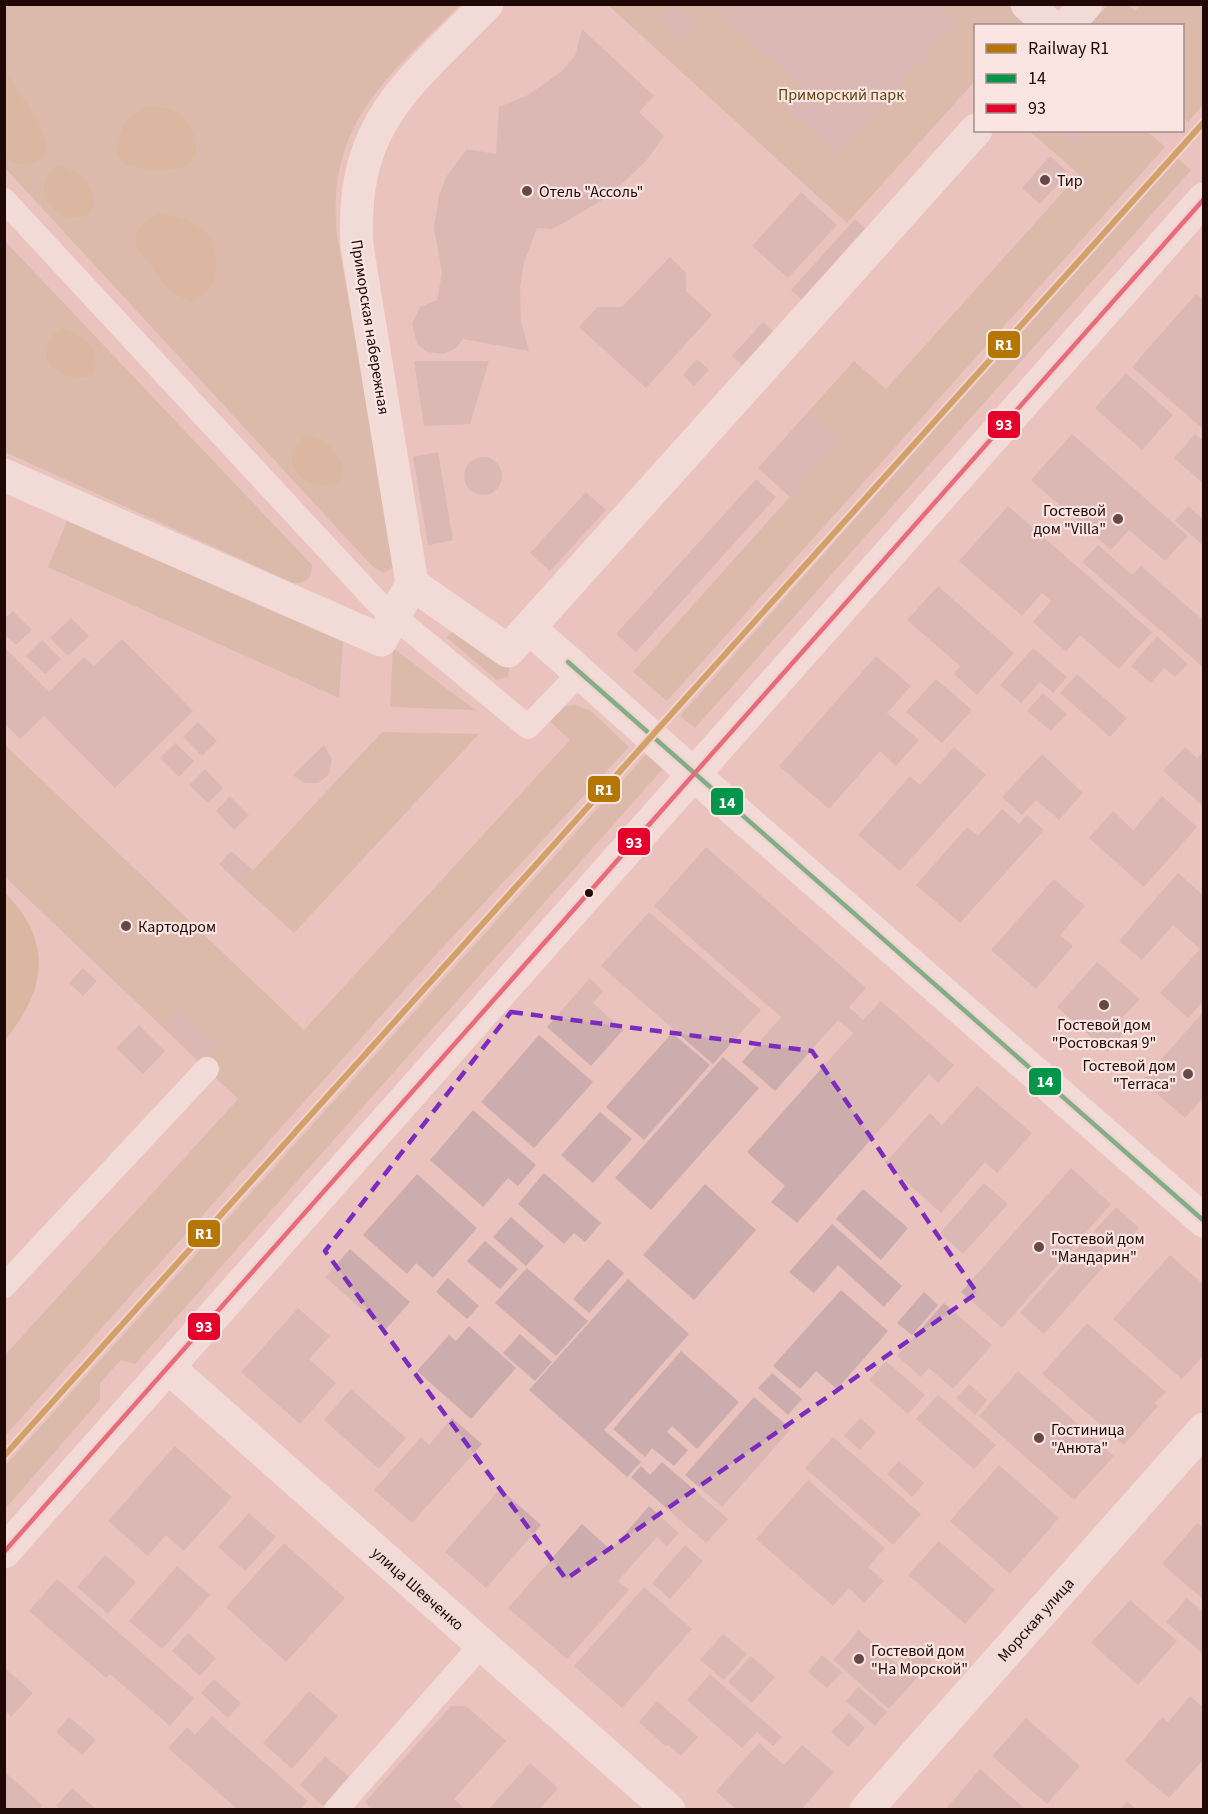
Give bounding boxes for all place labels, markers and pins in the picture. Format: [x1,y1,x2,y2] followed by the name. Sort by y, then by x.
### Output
[1057,170,1083,192] place label: Тир
[1038,173,1052,187] marker: Тир
[539,181,643,203] place label: Отель "Ассоль"
[520,184,534,198] marker: Отель "Ассоль"
[1033,500,1106,540] place label: Гостевой дом "Villa"
[1111,512,1125,526] marker: Гостевой дом "Villa"
[583,887,595,899] unlabelled marker
[138,916,216,938] place label: Картодром
[119,919,133,933] marker: Картодром
[1097,998,1111,1012] marker: Гостевой дом "Ростовская 9"
[1052,1014,1156,1054] place label: Гостевой дом "Ростовская 9"
[1082,1055,1176,1095] place label: Гостевой дом "Terraca"
[1181,1067,1195,1081] marker: Гостевой дом "Terraca"
[1051,1228,1145,1268] place label: Гостевой дом "Мандарин"
[1032,1240,1046,1254] marker: Гостевой дом "Мандарин"
[1051,1419,1125,1459] place label: Гостиница "Анюта"
[1032,1431,1046,1445] marker: Гостиница "Анюта"
[871,1640,968,1680] place label: Гостевой дом "На Морской"
[852,1652,866,1666] marker: Гостевой дом "На Морской"

